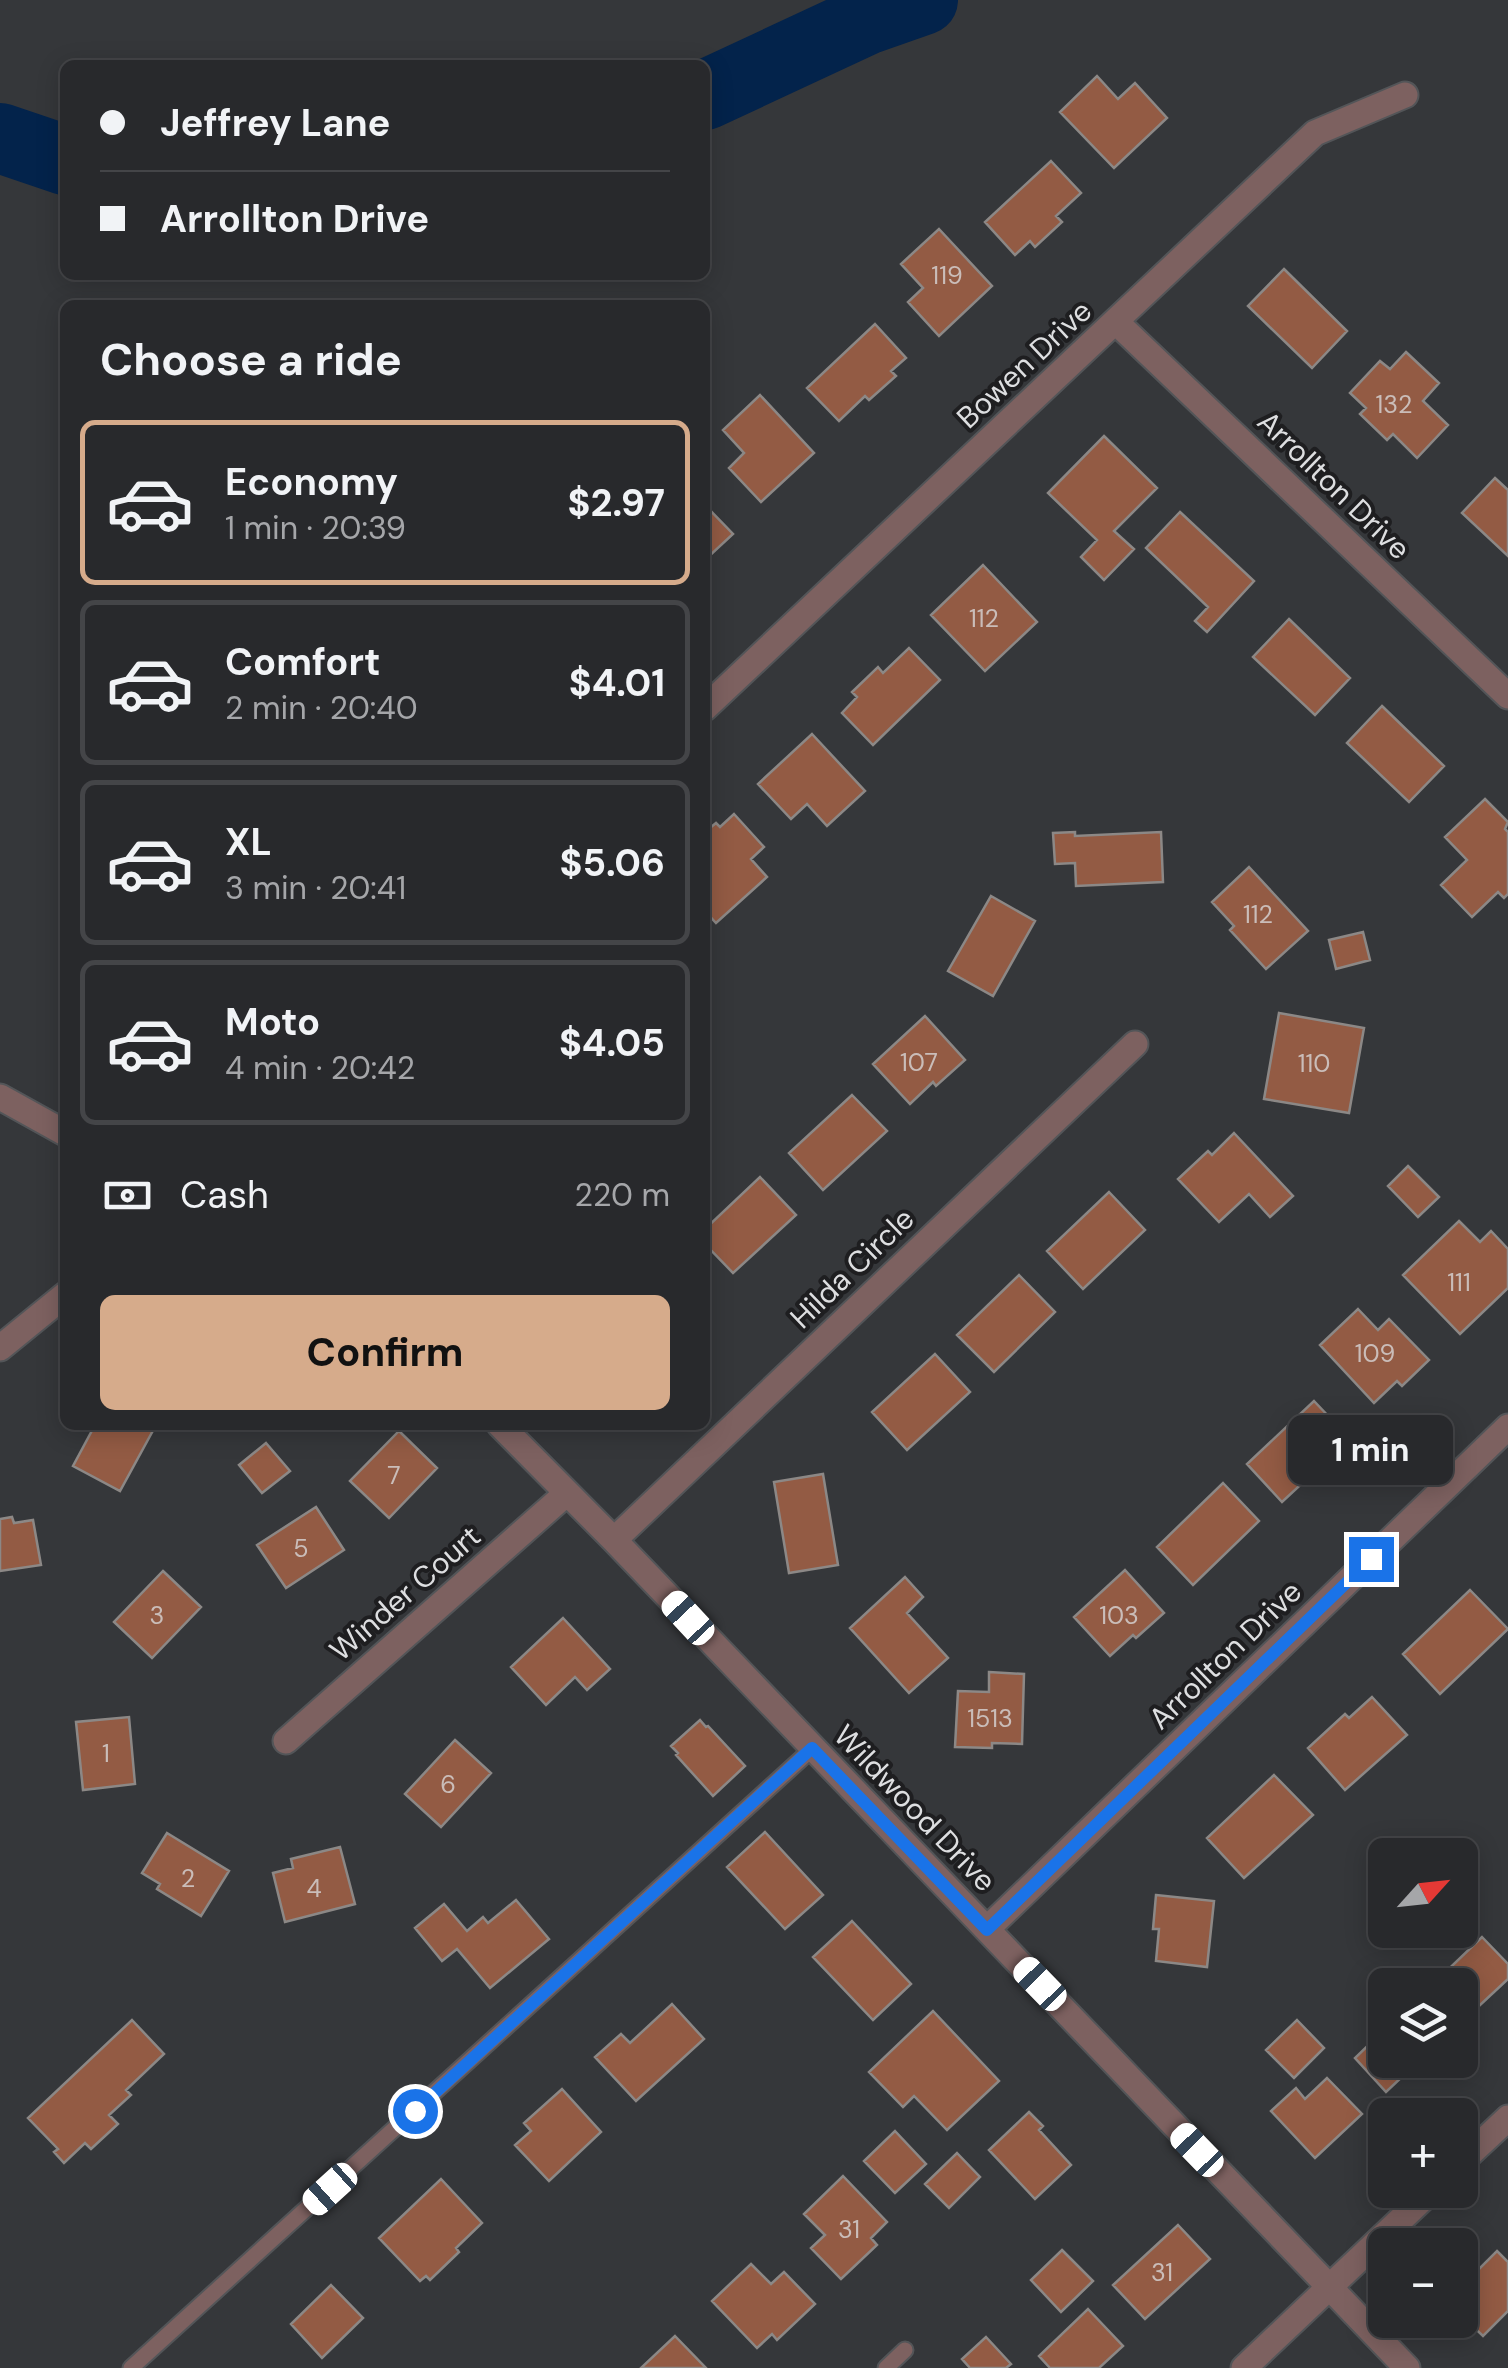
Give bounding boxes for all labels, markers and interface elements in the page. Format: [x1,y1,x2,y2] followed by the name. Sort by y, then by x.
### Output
[160,98,391,148] text: Jeffrey Lane
[160,194,429,244] text: Arrollton Drive
[931,259,963,292] house number: 119
[948,291,1100,437] street label: Bowen Drive
[100,330,402,389] text: Choose a ride
[1376,388,1412,421] house number: 132
[1249,402,1419,568] street label: Arrollton Drive
[225,457,398,507] text: Economy
[105,458,195,548] icon: car
[568,478,665,528] text: $2.97
[225,507,406,549] text: 1 min · 20:39
[969,602,999,635] house number: 112
[225,637,381,687] text: Comfort
[105,638,195,728] icon: car
[569,658,665,708] text: $4.01
[225,687,418,729] text: 2 min · 20:40
[225,817,272,867] text: XL
[105,818,195,908] icon: car
[560,838,665,888] text: $5.06
[225,867,406,909] text: 3 min · 20:41
[1243,898,1273,931] house number: 112
[225,997,320,1047] text: Moto
[105,998,195,1088] icon: car
[559,1018,665,1068] text: $4.05
[900,1046,938,1079] house number: 107
[225,1047,415,1089] text: 4 min · 20:42
[1298,1047,1330,1080] house number: 110
[100,1168,155,1223] icon: cash
[180,1170,269,1220] text: Cash
[575,1174,670,1216] text: 220 m
[782,1199,922,1337] street label: Hilda Circle
[1447,1266,1471,1299] house number: 111
[100,1295,670,1410] button: Confirm
[1355,1337,1395,1370] house number: 109
[1288,1414,1454,1484] callout: 1 min
[1332,1429,1409,1471] text: 1 min
[387,1459,401,1492] house number: 7
[321,1517,489,1669] street label: Winder Court
[293,1532,309,1565] house number: 5
[1349,1537,1394,1582] route end
[1140,1572,1310,1738] street label: Arrollton Drive
[657,1586,719,1650] car
[150,1599,164,1632] house number: 3
[1099,1599,1139,1632] house number: 103
[967,1702,1013,1735] house number: 1513
[825,1716,1005,1900] street label: Wildwood Drive
[102,1737,110,1770] house number: 1
[440,1768,456,1801] house number: 6
[1368,1838,1478,1948] north arrow
[1368,1838,1478,2338] map controls
[181,1862,195,1895] house number: 2
[306,1872,322,1905] house number: 4
[1008,1952,1072,2016] car
[1368,1968,1478,2078] button: layers
[393,2089,438,2134] route start
[1368,2098,1478,2208] button: +
[1165,2118,1229,2182] car
[298,2158,362,2220] car
[838,2213,860,2246] house number: 31
[1368,2228,1478,2338] button: −
[1151,2256,1173,2289] house number: 31

